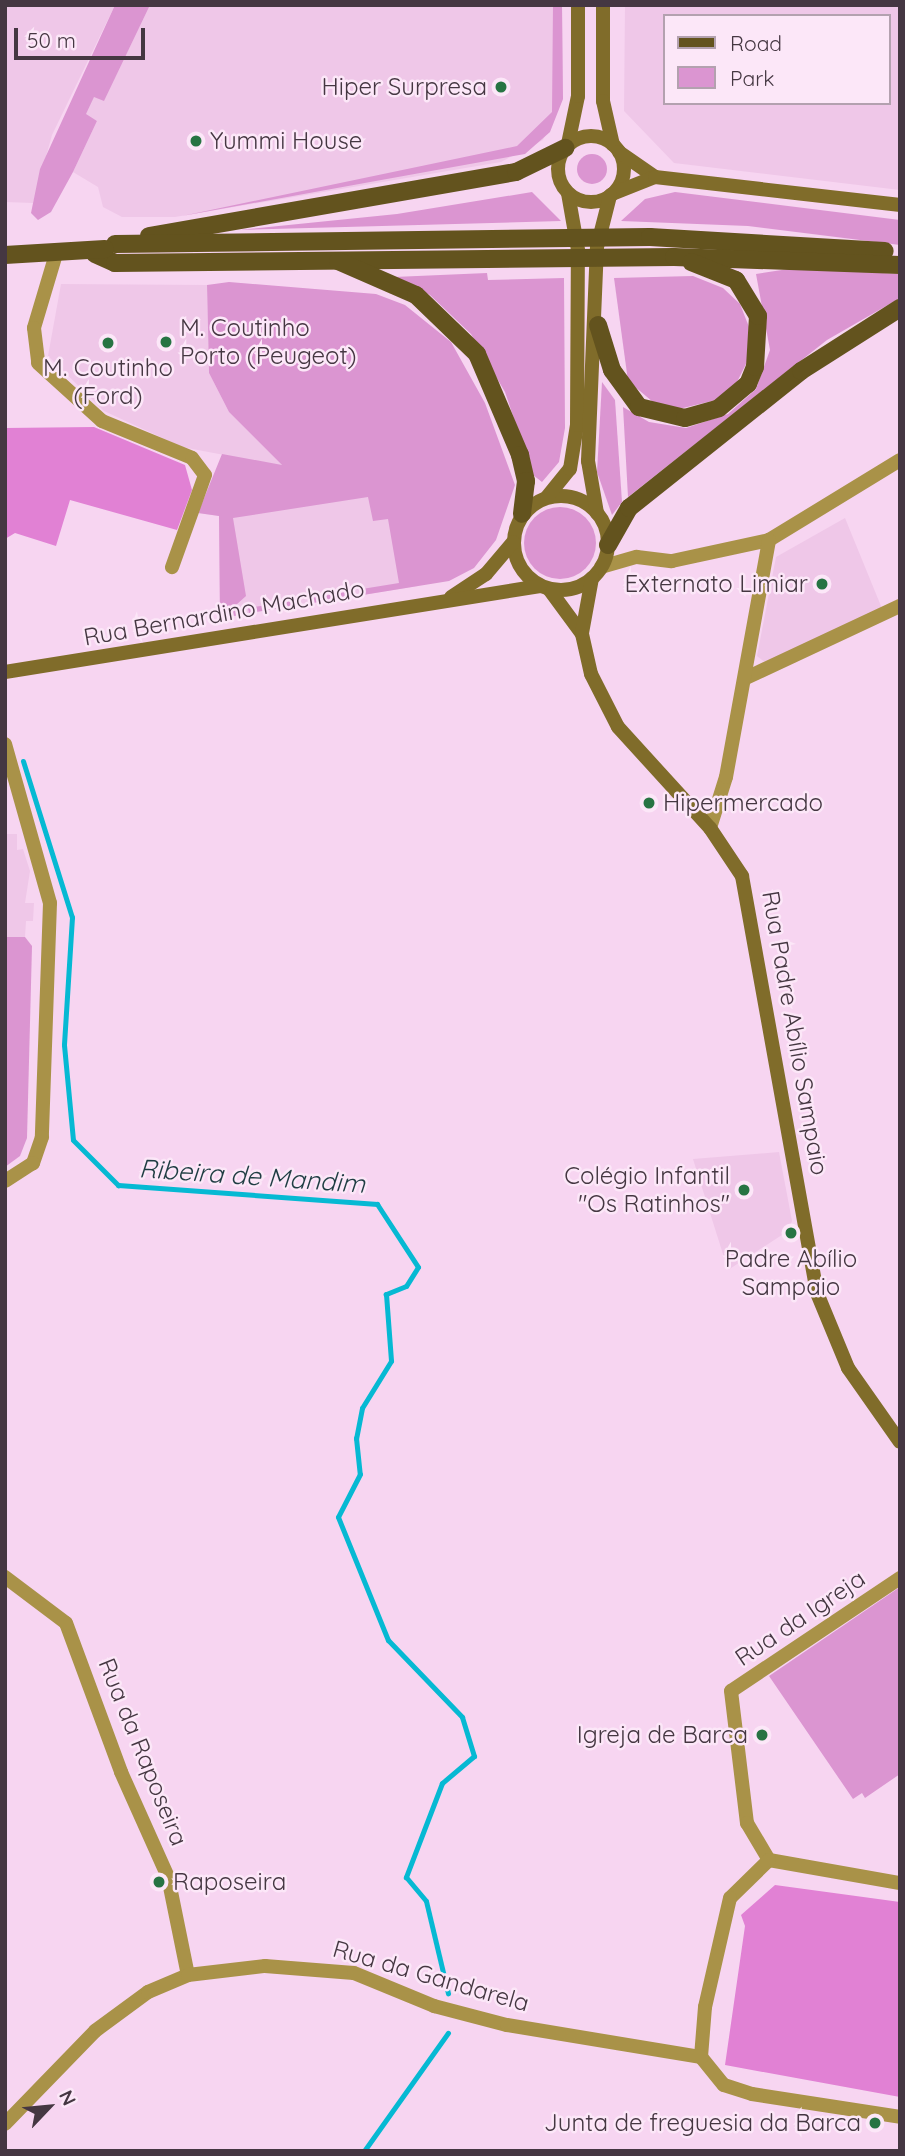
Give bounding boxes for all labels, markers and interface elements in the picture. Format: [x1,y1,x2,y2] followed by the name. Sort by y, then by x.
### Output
[18,14,149,58] scale bar
[664,14,891,105] legend
[27,27,76,53] text: 50 m
[730,30,782,56] text: Road
[730,65,774,91] text: Park
[321,73,487,101] place label: Hiper Surpresa
[493,79,509,95] marker: Hiper Surpresa
[210,127,362,155] place label: Yummi House
[188,133,204,149] marker: Yummi House
[180,314,357,370] place label: M. Coutinho Porto (Peugeot)
[158,334,174,350] marker: M. Coutinho Porto (Peugeot)
[100,335,116,351] marker: M. Coutinho (Ford)
[43,354,173,410] place label: M. Coutinho (Ford)
[625,570,808,598] place label: Externato Limiar
[81,574,367,652] street label: Rua Bernardino Machado
[814,576,830,592] marker: Externato Limiar
[663,789,823,817] place label: Hipermercado
[641,795,657,811] marker: Hipermercado
[756,889,834,1177] street label: Rua Padre Abílio Sampaio
[138,1153,366,1199] water label: Ribeira de Mandim
[564,1162,730,1218] place label: Colégio Infantil "Os Ratinhos"
[736,1182,752,1198] marker: Colégio Infantil "Os Ratinhos"
[783,1225,799,1241] marker: Padre Abílio Sampaio
[725,1245,857,1301] place label: Padre Abílio Sampaio
[730,1564,870,1672] street label: Rua da Igreja
[92,1654,194,1850] street label: Rua da Raposeira
[577,1721,748,1749] place label: Igreja de Barca
[754,1727,770,1743] marker: Igreja de Barca
[173,1868,286,1896] place label: Raposeira
[151,1874,167,1890] marker: Raposeira
[329,1934,533,2018] street label: Rua da Gandarela
[14,2072,84,2142] north arrow
[54,2086,82,2109] text: N
[544,2109,861,2137] place label: Junta de freguesia da Barca
[867,2115,883,2131] marker: Junta de freguesia da Barca

